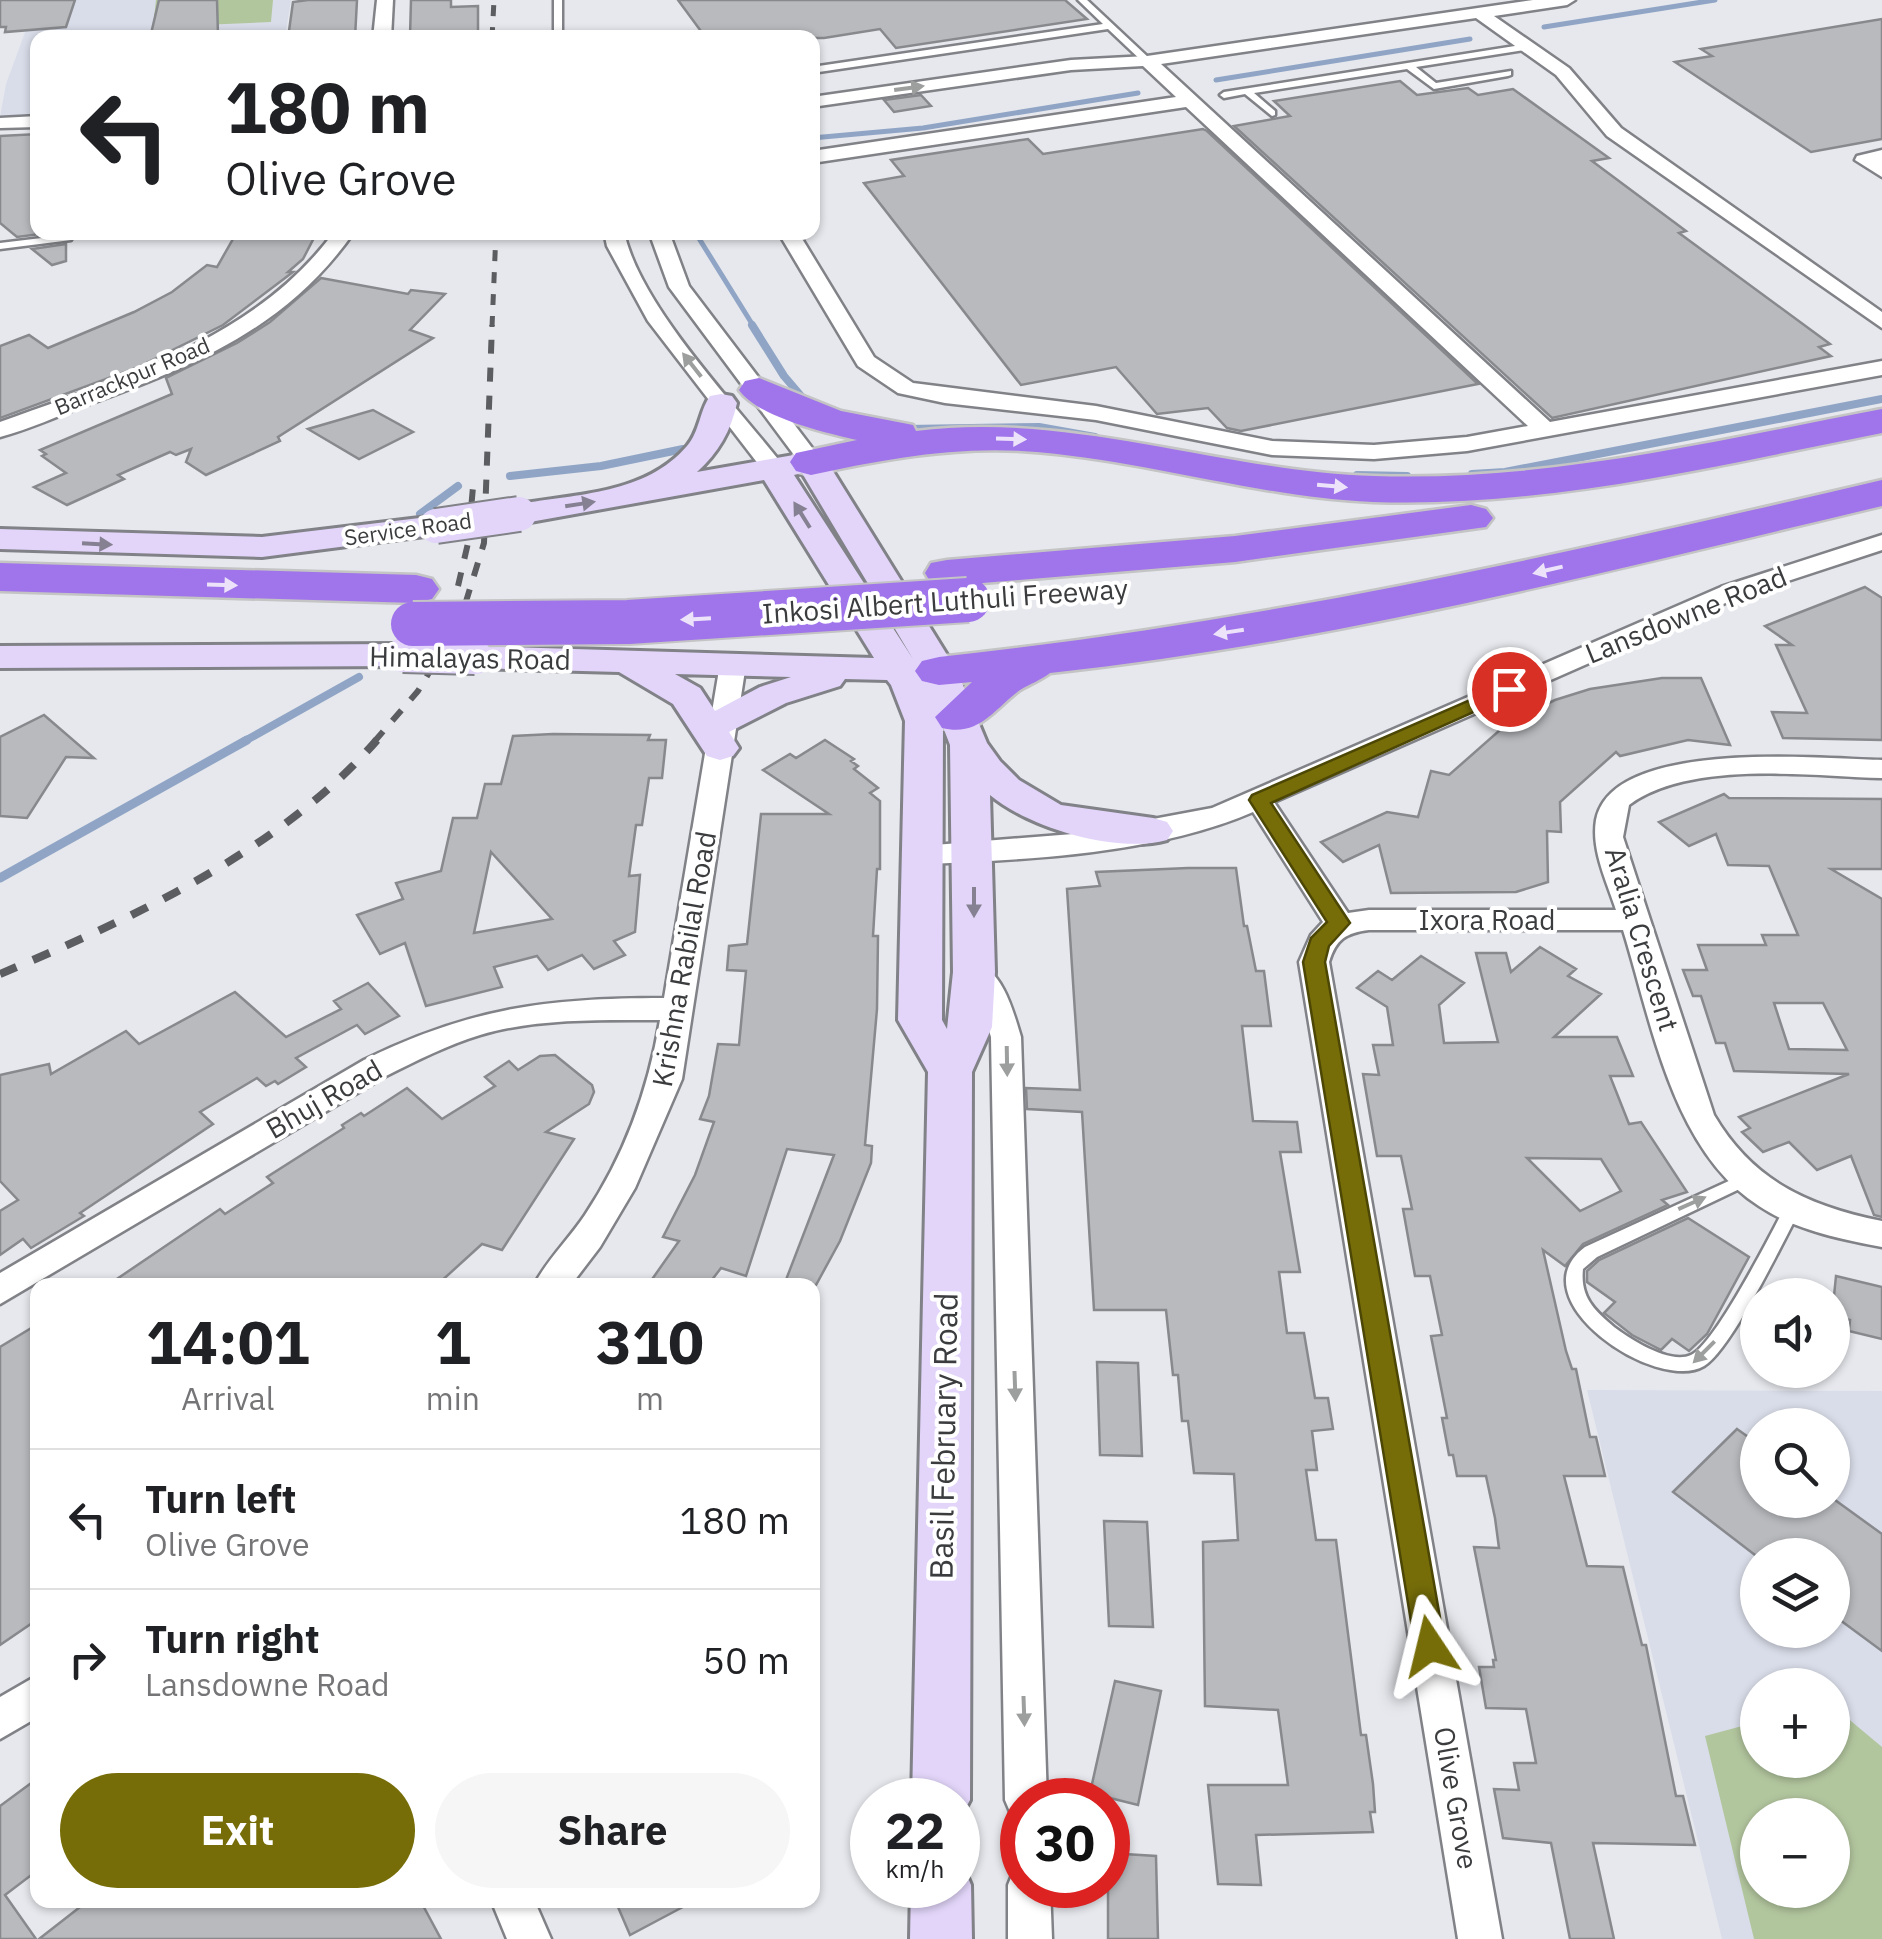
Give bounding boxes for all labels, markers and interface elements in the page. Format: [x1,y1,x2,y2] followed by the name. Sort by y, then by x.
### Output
[225,61,430,152] text: 180 m
[60,70,190,200] icon: left
[894,79,925,95] one-way arrow
[225,149,456,207] text: Olive Grove
[50,330,214,421] street label: Barrackpur Road
[682,352,703,378] one-way arrow
[996,432,1028,448] one-way arrow
[1317,479,1349,495] one-way arrow
[564,496,596,512] one-way arrow
[794,501,812,528] one-way arrow
[342,505,473,552] street label: Service Road
[82,536,114,552] one-way arrow
[1580,557,1792,672] street label: Lansdowne Road
[1532,563,1563,578] one-way arrow
[761,569,1129,632] street label: Inkosi Albert Luthuli Freeway
[207,577,239,593] one-way arrow
[680,611,712,627] one-way arrow
[1213,624,1244,640] one-way arrow
[369,637,571,678] street label: Himalayas Road
[1467,647,1552,732] pin
[1482,662,1537,717] icon: arrive
[643,828,724,1090] street label: Krishna Rabilal Road
[1597,842,1688,1035] street label: Aralia Crescent
[966,887,982,919] one-way arrow
[1419,901,1555,938] street label: Ixora Road
[999,1045,1015,1077] one-way arrow
[259,1051,388,1147] street label: Bhuj Road
[1678,1195,1707,1212] one-way arrow
[1740,1278,1850,1908] map controls
[1740,1278,1850,1388] button: sound
[919,1292,967,1580] street label: Basil February Road
[146,1302,310,1381] text: 14:01
[435,1302,471,1381] text: 1
[596,1302,704,1381] text: 310
[1692,1340,1716,1364] one-way arrow
[1007,1370,1023,1402] one-way arrow
[181,1377,275,1419] text: Arrival
[426,1377,480,1419] text: min
[636,1377,664,1419] text: m
[1740,1408,1850,1518] button: search
[145,1474,296,1523] text: Turn left
[60,1492,115,1547] icon: left
[679,1495,790,1544] text: 180 m
[145,1523,310,1565] text: Olive Grove
[1740,1538,1850,1648] button: layers
[1378,1594,1482,1698] position arrow
[145,1614,320,1663] text: Turn right
[60,1632,115,1687] icon: right
[702,1635,790,1684] text: 50 m
[145,1663,390,1705] text: Lansdowne Road
[1740,1668,1850,1778] button: +
[1016,1695,1032,1727] one-way arrow
[1426,1724,1487,1872] street label: Olive Grove
[60,1773,415,1888] button: Exit
[435,1773,790,1888] button: Share
[1000,1778,1130,1908] speed limit sign: 30
[885,1798,945,1863] text: 22
[1740,1798,1850,1908] button: −
[886,1852,944,1885] text: km/h

